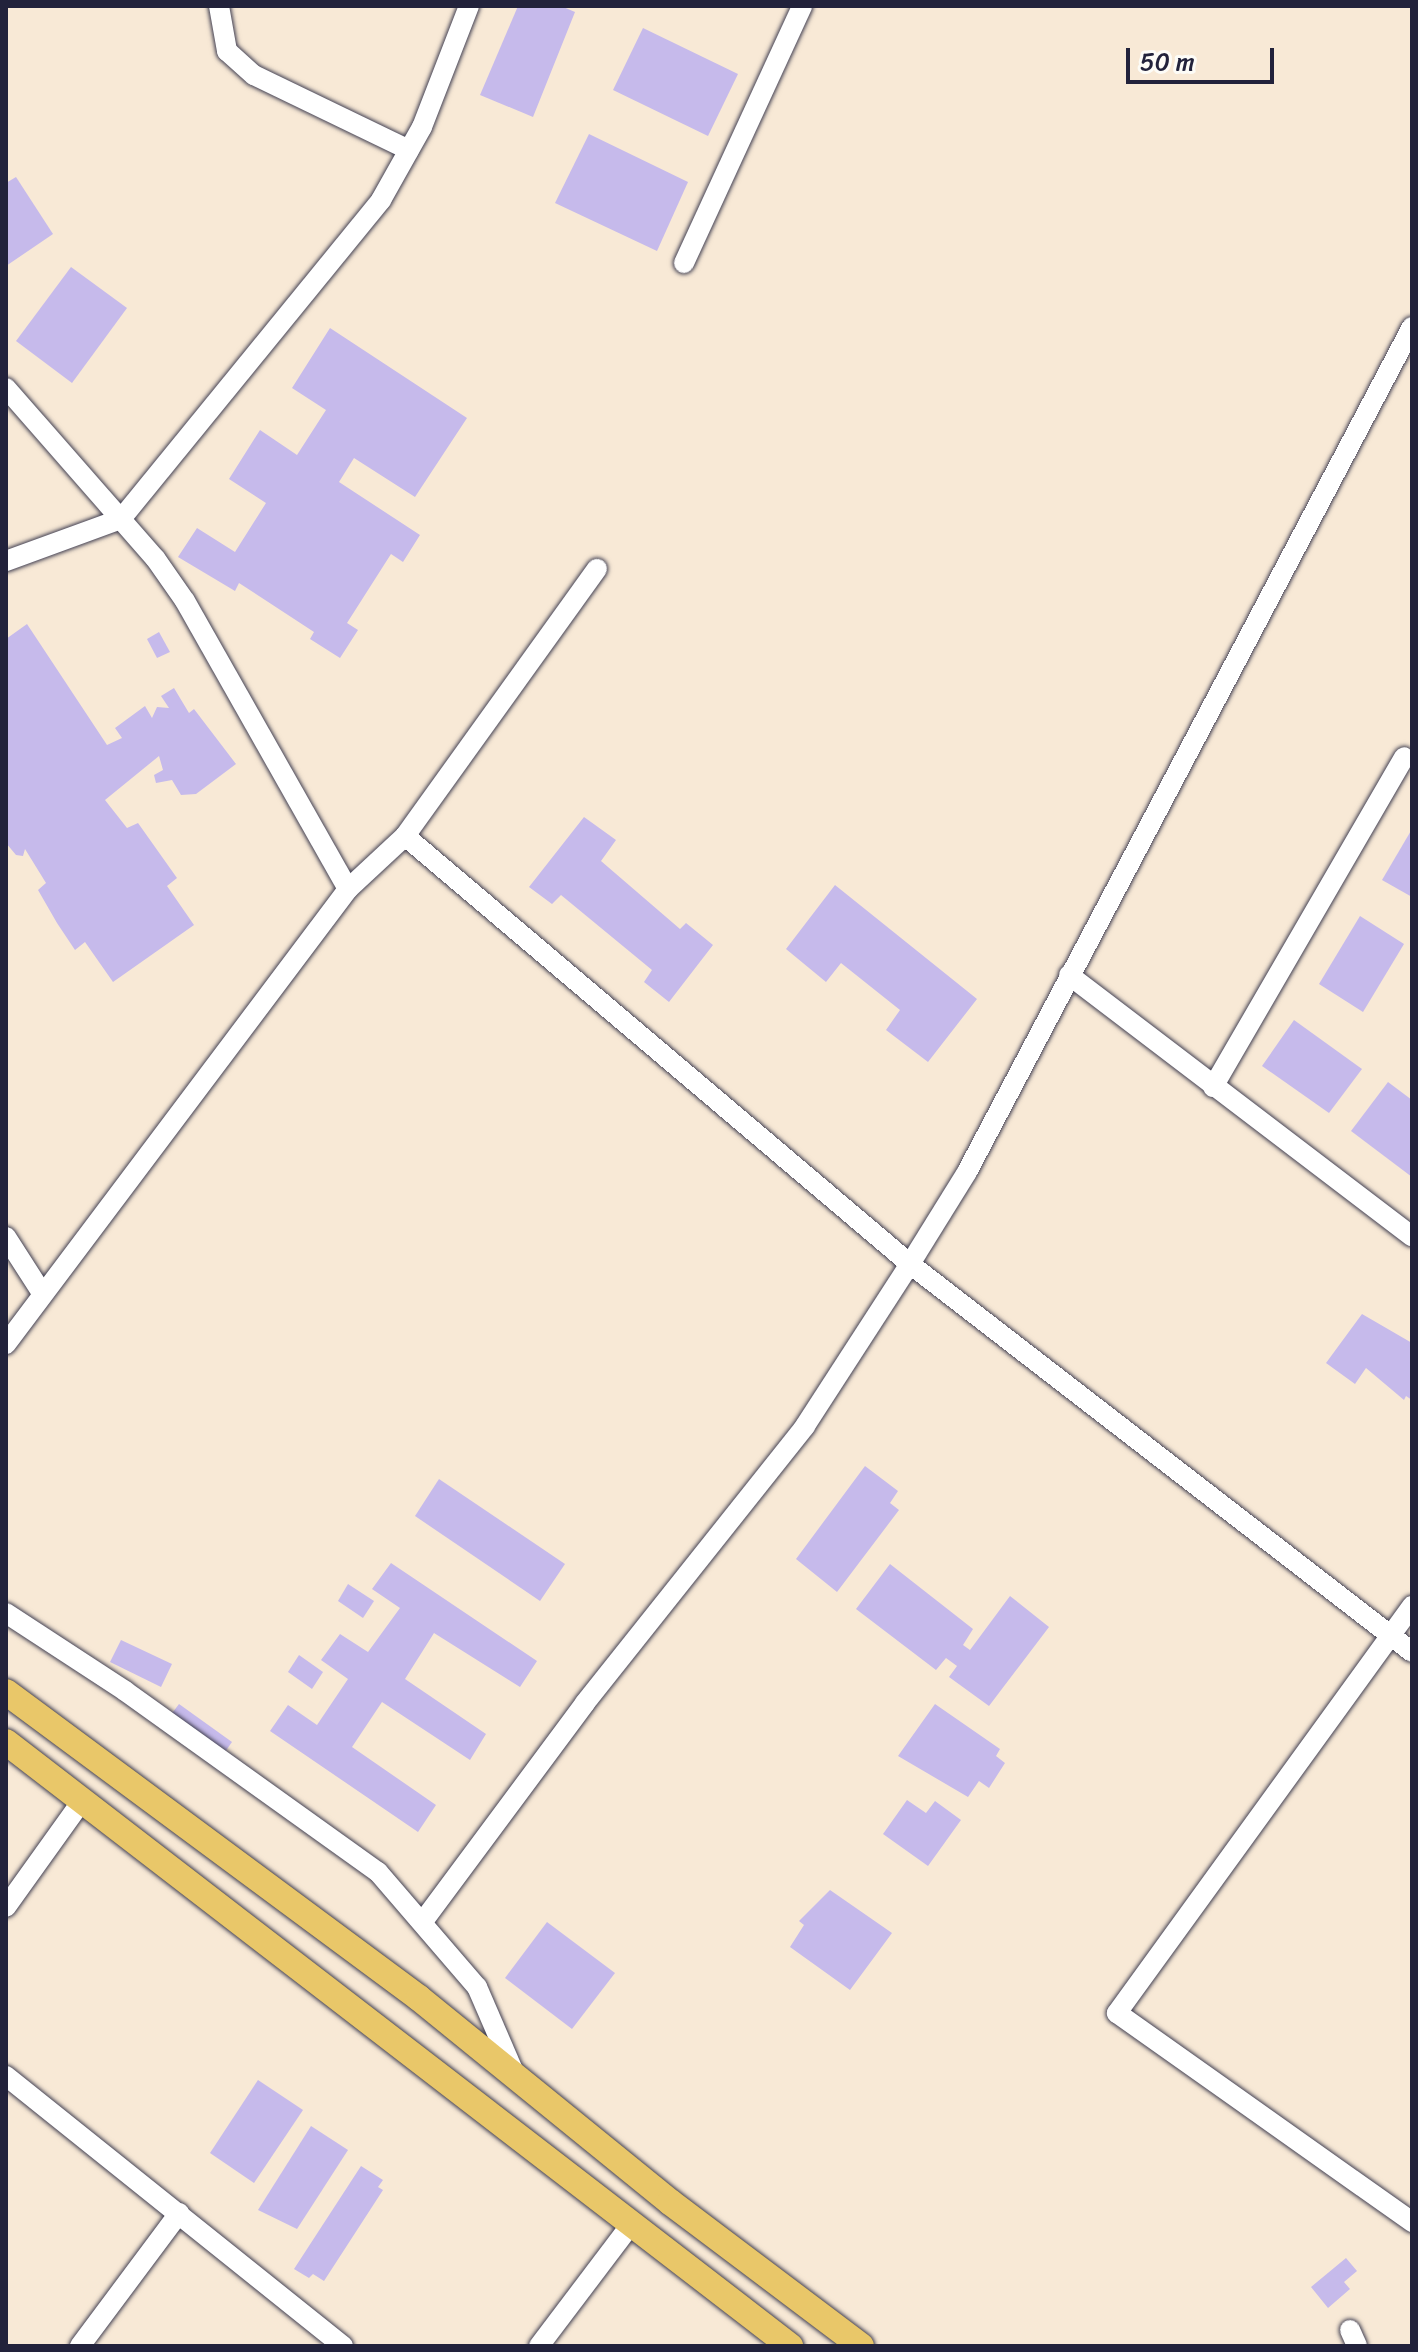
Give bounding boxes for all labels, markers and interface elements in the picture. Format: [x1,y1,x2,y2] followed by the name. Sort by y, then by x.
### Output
[1130,32,1278,82] scale bar
[1140,41,1195,83] text: 50 m

